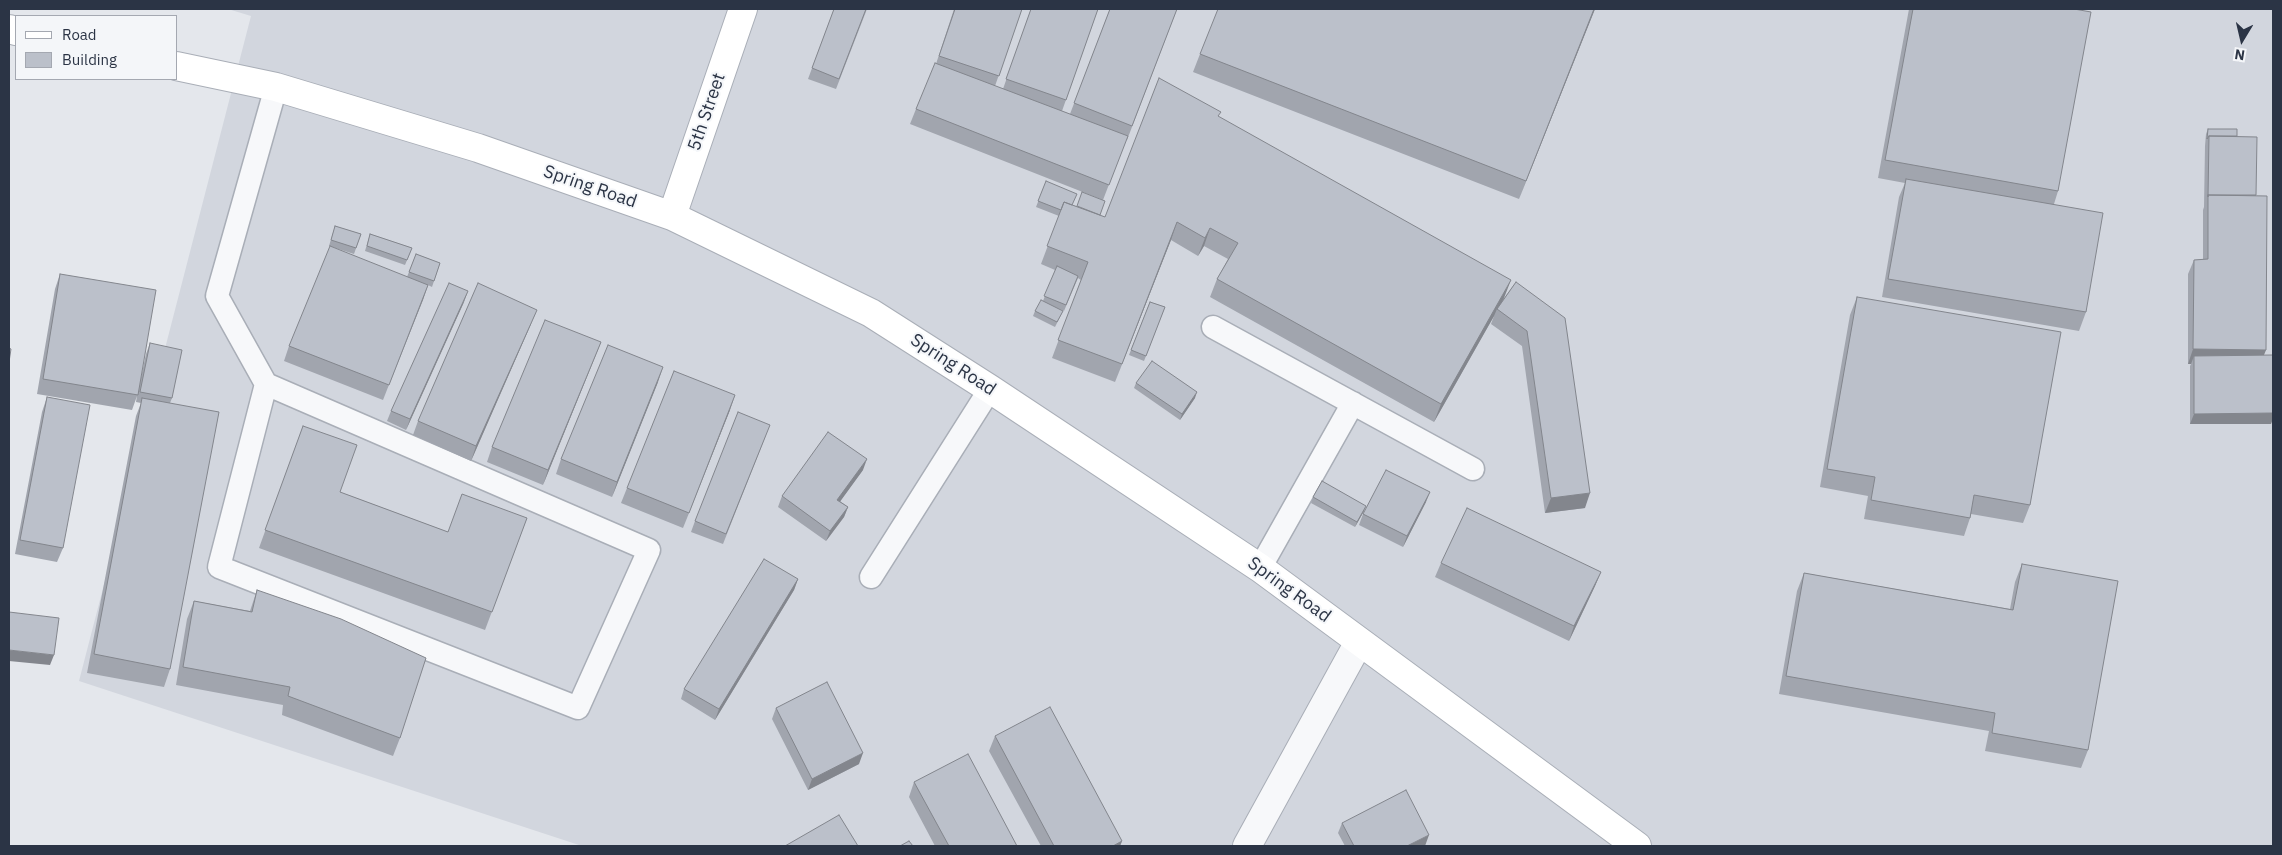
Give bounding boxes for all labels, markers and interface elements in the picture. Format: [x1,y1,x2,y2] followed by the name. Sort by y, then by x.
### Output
[15,15,178,80] legend
[2217,15,2267,65] north arrow
[62,25,97,44] text: Road
[2233,45,2246,64] text: N
[62,50,117,69] text: Building
[684,70,730,154] street label: 5th Street
[540,161,640,213] street label: Spring Road
[906,329,1000,401] street label: Spring Road
[1243,553,1335,627] street label: Spring Road

